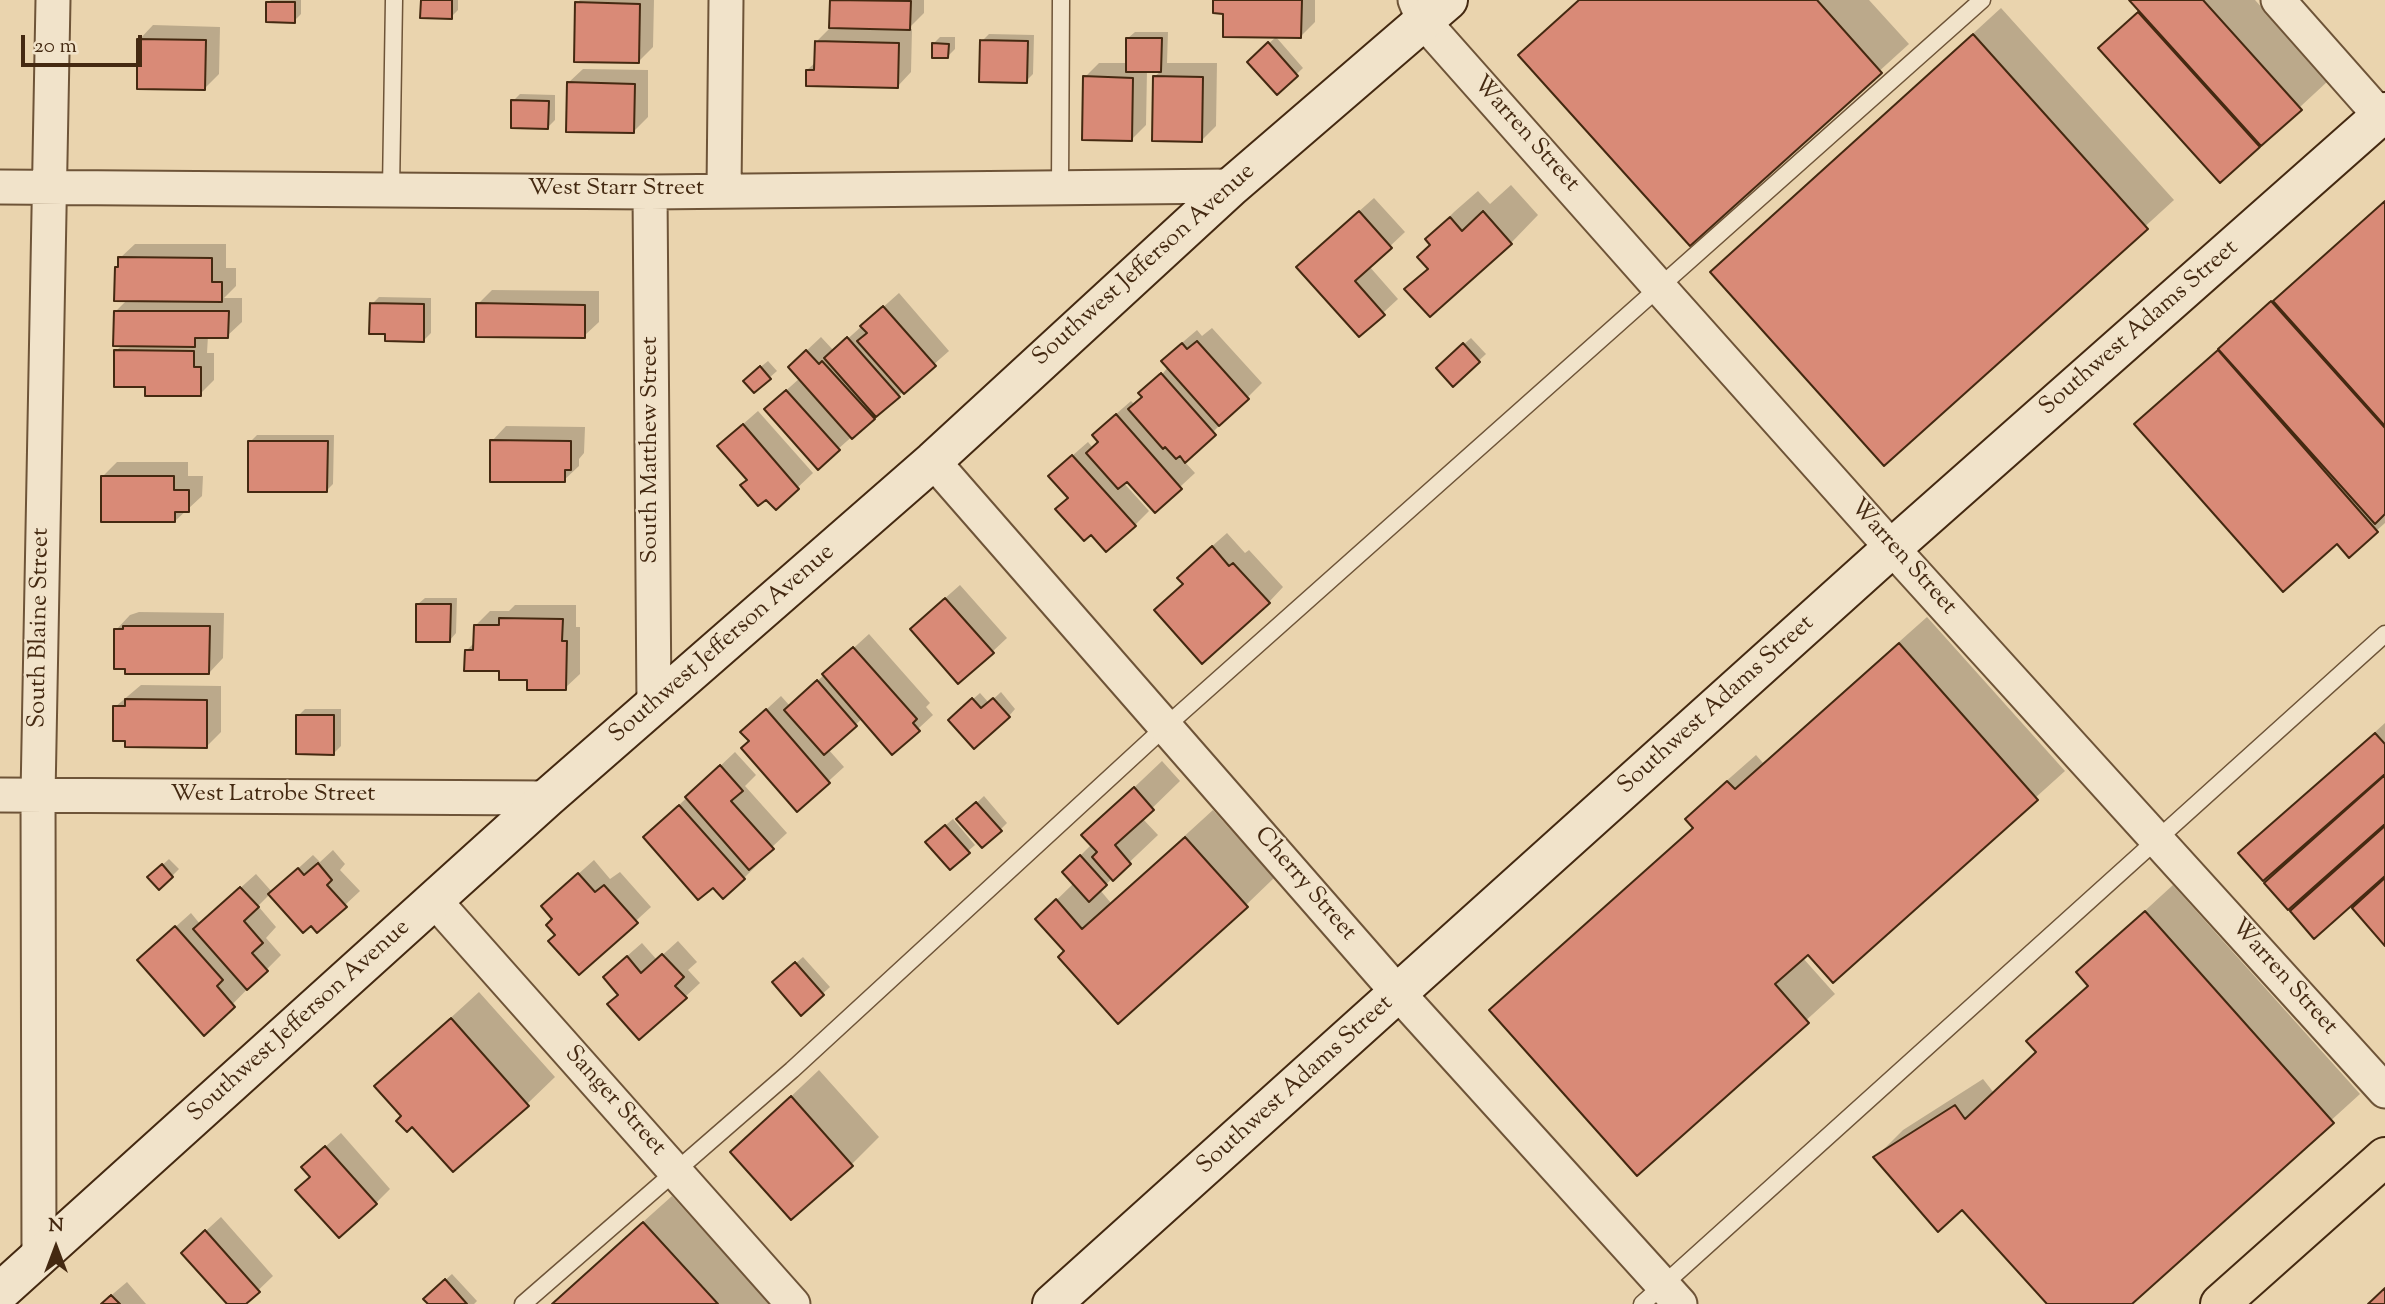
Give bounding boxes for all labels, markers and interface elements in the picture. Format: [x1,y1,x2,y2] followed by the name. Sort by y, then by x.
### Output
[24,21,145,65] scale bar
[34,32,77,62] text: 20 m
[1465,71,1585,199] street label: Warren Street
[1028,159,1262,373] street label: Southwest Jefferson Avenue
[528,176,704,204] street label: West Starr Street
[2035,235,2245,423] street label: Southwest Adams Street
[638,336,666,564] street label: South Matthew Street
[1842,494,1962,622] street label: Warren Street
[25,528,57,728] street label: South Blaine Street
[605,539,841,751] street label: Southwest Jefferson Avenue
[1613,610,1821,802] street label: Southwest Adams Street
[170,782,376,810] street label: West Latrobe Street
[1247,822,1361,948] street label: Cherry Street
[2223,914,2343,1042] street label: Warren Street
[183,915,417,1129] street label: Southwest Jefferson Avenue
[1192,990,1400,1182] street label: Southwest Adams Street
[557,1041,671,1163] street label: Sanger Street
[21,1213,91,1283] north arrow
[48,1213,64,1240] text: N

